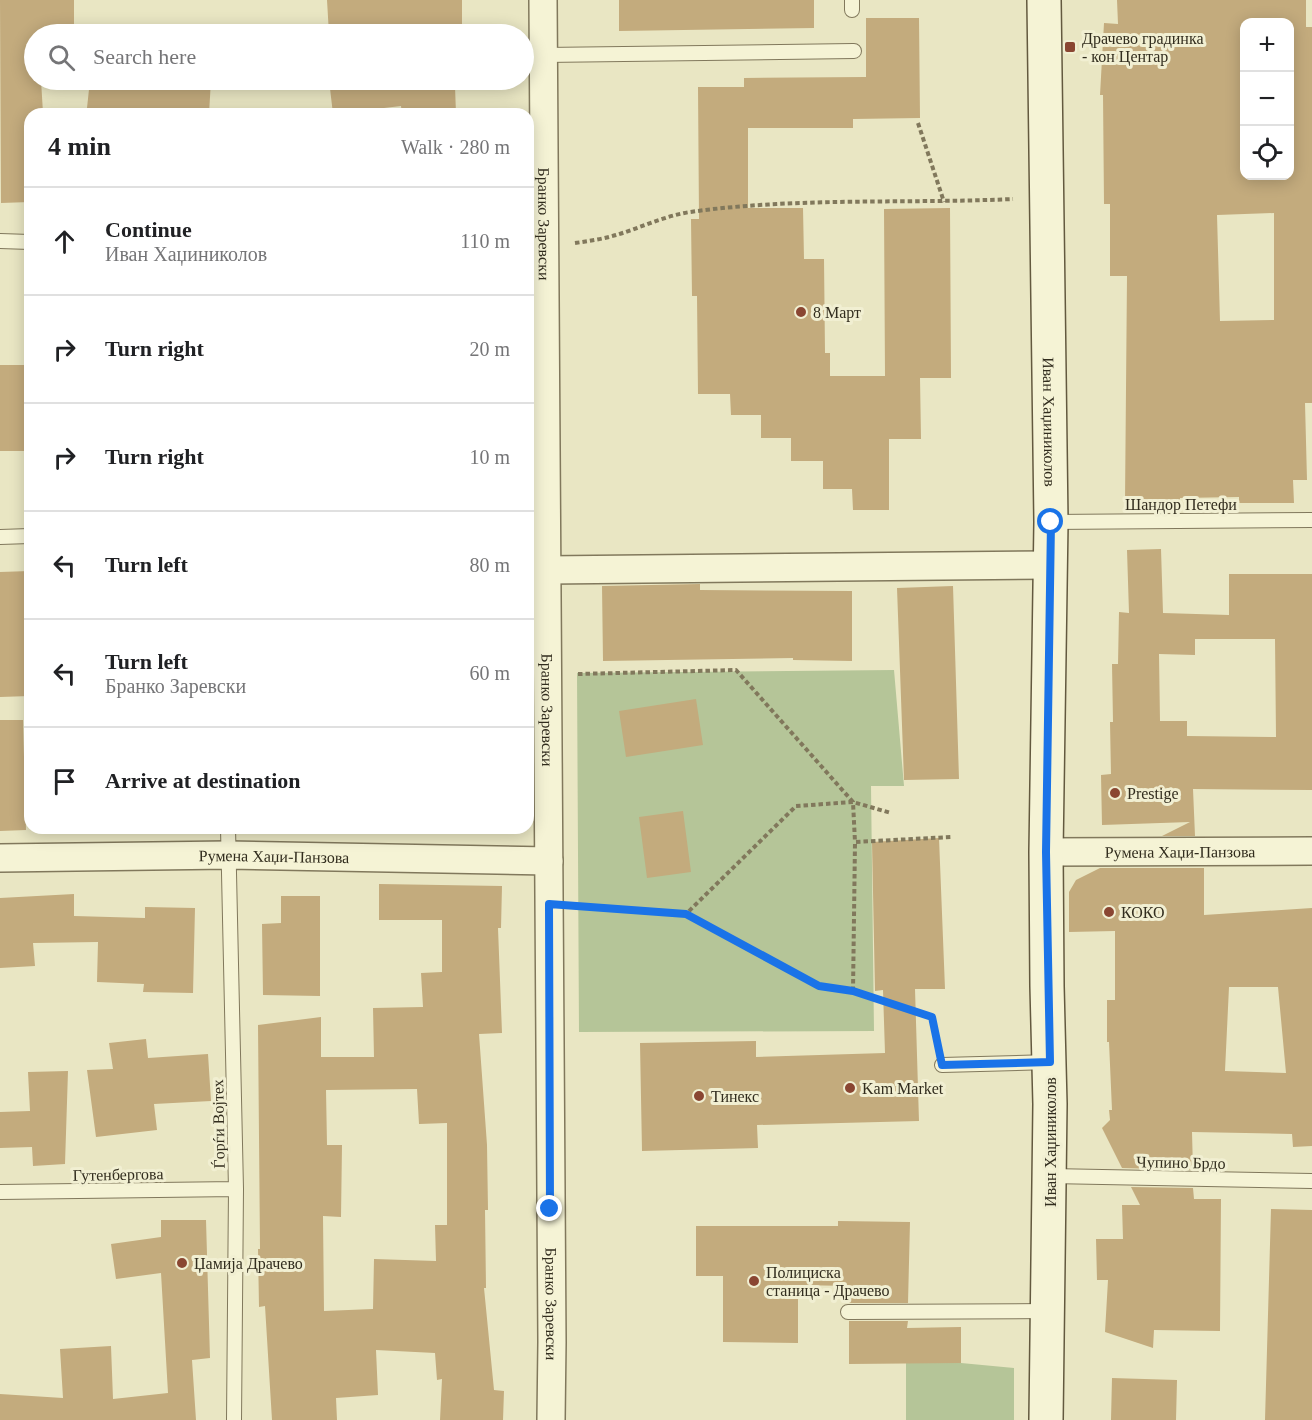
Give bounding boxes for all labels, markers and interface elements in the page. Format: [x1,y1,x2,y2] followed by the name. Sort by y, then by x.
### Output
[1240,18,1294,180] map controls
[1240,18,1294,72] button: +
[24,24,534,90] search box
[1082,30,1204,66] place label: Драчево градинка - кон Центар
[1063,40,1077,54] marker: Драчево градинка - кон Центар
[45,41,78,74] icon: search
[93,44,196,69] text: Search here
[1240,72,1294,126] button: −
[1240,126,1294,180] button: locate
[48,132,111,161] text: 4 min
[401,136,510,158] text: Walk · 280 m
[534,167,553,281] street label: Бранко Заревски
[105,217,192,242] text: Continue
[48,225,81,258] icon: ahead
[460,230,510,252] text: 110 m
[105,243,267,265] text: Иван Хаџиниколов
[813,304,861,322] place label: 8 Март
[794,305,808,319] marker: 8 Март
[48,333,81,366] icon: right
[105,336,204,361] text: Turn right
[469,338,510,360] text: 20 m
[1040,357,1059,487] street label: Иван Хаџиниколов
[48,441,81,474] icon: right
[105,444,204,469] text: Turn right
[469,446,510,468] text: 10 m
[1125,496,1237,514] street label: Шандор Петефи
[1037,508,1063,534] route start
[48,549,81,582] icon: left
[105,552,188,577] text: Turn left
[469,554,510,576] text: 80 m
[105,649,188,674] text: Turn left
[537,653,556,767] street label: Бранко Заревски
[48,657,81,690] icon: left
[469,662,510,684] text: 60 m
[105,675,246,697] text: Бранко Заревски
[48,765,81,798] icon: arrive
[105,768,301,793] text: Arrive at destination
[1127,785,1179,803] place label: Prestige
[1108,786,1122,800] marker: Prestige
[1105,843,1255,862] street label: Румена Хаџи-Панзова
[199,847,349,866] street label: Румена Хаџи-Панзова
[1121,904,1165,921] place label: КОКО
[1102,905,1116,919] marker: КОКО
[1042,1077,1060,1207] street label: Иван Хаџиниколов
[208,1079,229,1169] street label: Ѓорѓи Војтех
[862,1080,944,1097] place label: Kam Market
[843,1081,857,1095] marker: Kam Market
[711,1088,759,1105] place label: Тинекс
[692,1089,706,1103] marker: Тинекс
[1136,1153,1226,1173] street label: Чупино Брдо
[72,1165,164,1185] street label: Гутенбергова
[536,1195,562,1221] route end
[541,1247,560,1361] street label: Бранко Заревски
[194,1255,303,1273] place label: Џамија Драчево
[175,1256,189,1270] marker: Џамија Драчево
[766,1264,889,1300] place label: Полициска станица - Драчево
[747,1274,761,1288] marker: Полициска станица - Драчево

